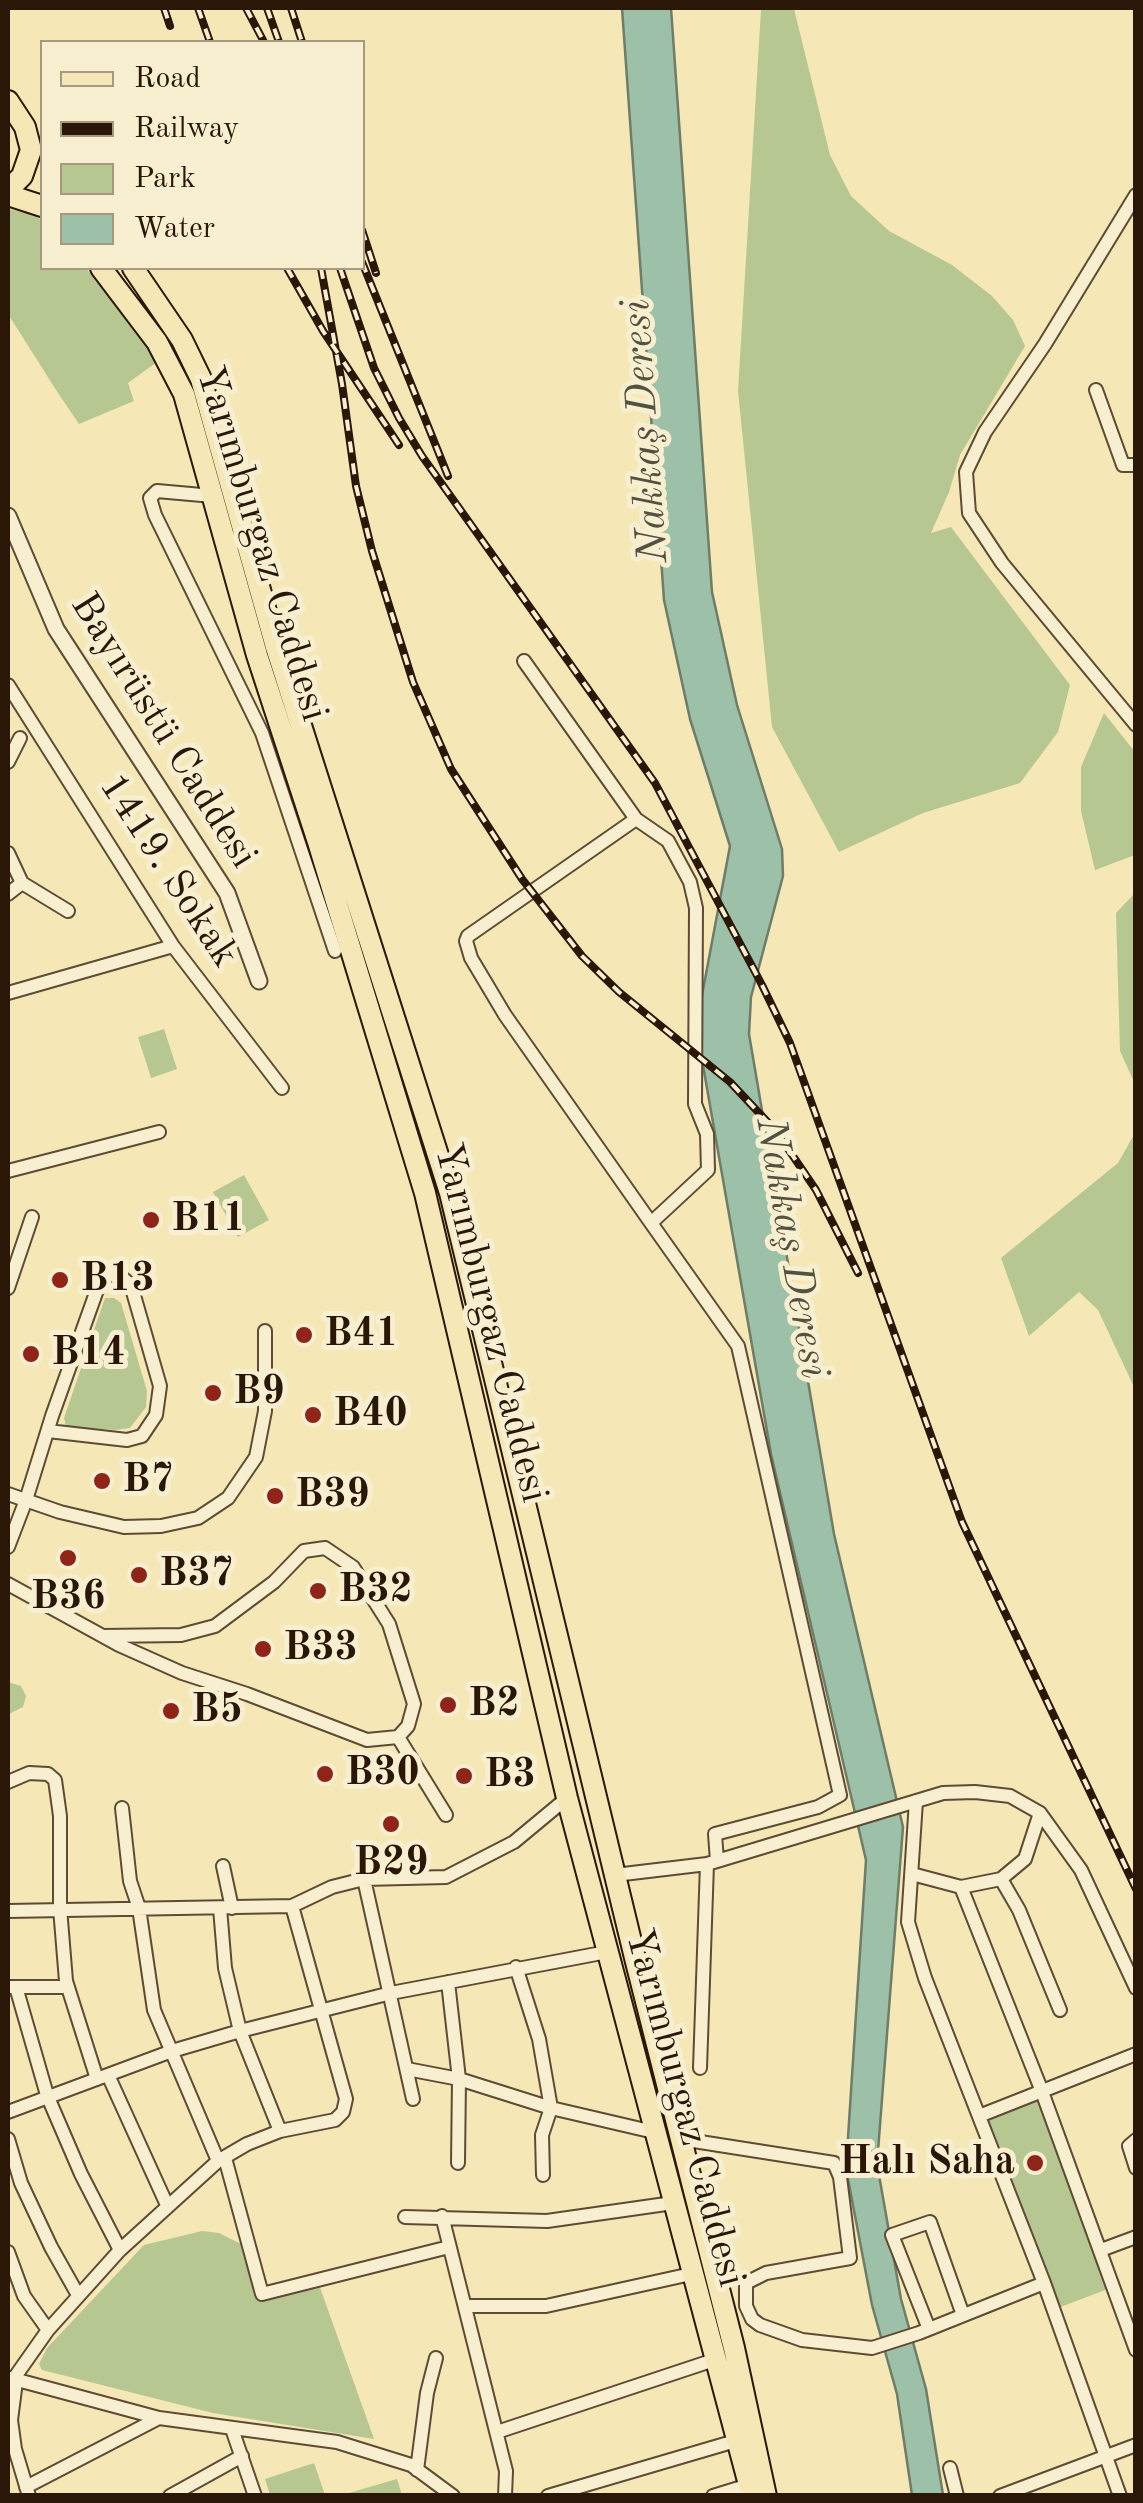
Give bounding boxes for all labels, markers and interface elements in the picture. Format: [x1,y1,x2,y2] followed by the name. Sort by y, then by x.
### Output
[40,40,365,270] legend
[134,64,201,94] text: Road
[134,114,239,144] text: Railway
[134,164,196,194] text: Park
[134,214,215,244] text: Water
[612,297,680,565] water label: Nakkaş Deresi
[184,361,338,727] street label: Yarımburgaz Caddesi
[59,585,267,877] street label: Bayırüstü Caddesi
[88,765,248,977] street label: 1419. Sokak
[743,1113,839,1383] water label: Nakkaş Deresi
[422,1138,558,1508] street label: Yarımburgaz Caddesi
[171,1196,246,1244] place label: B11
[140,1209,162,1231] marker: B11
[80,1256,155,1304] place label: B13
[49,1269,71,1291] marker: B13
[324,1311,399,1359] place label: B41
[293,1324,315,1346] marker: B41
[51,1330,126,1378] place label: B14
[20,1343,42,1365] marker: B14
[233,1369,285,1417] place label: B9
[202,1382,224,1404] marker: B9
[333,1391,408,1439] place label: B40
[302,1404,324,1426] marker: B40
[122,1457,174,1505] place label: B7
[91,1470,113,1492] marker: B7
[295,1472,370,1520] place label: B39
[264,1485,286,1507] marker: B39
[57,1547,79,1569] marker: B36
[159,1551,234,1599] place label: B37
[128,1564,150,1586] marker: B37
[338,1567,413,1615] place label: B32
[31,1574,105,1622] place label: B36
[307,1580,329,1602] marker: B32
[283,1625,358,1673] place label: B33
[252,1638,274,1660] marker: B33
[468,1681,520,1729] place label: B2
[191,1687,243,1735] place label: B5
[437,1694,459,1716] marker: B2
[160,1700,182,1722] marker: B5
[345,1750,420,1798] place label: B30
[484,1752,536,1800] place label: B3
[314,1763,336,1785] marker: B30
[453,1765,475,1787] marker: B3
[380,1813,402,1835] marker: B29
[354,1840,428,1888] place label: B29
[613,1924,755,2292] street label: Yarımburgaz Caddesi
[839,2139,1015,2187] place label: Halı Saha
[1024,2152,1046,2174] marker: Halı Saha

